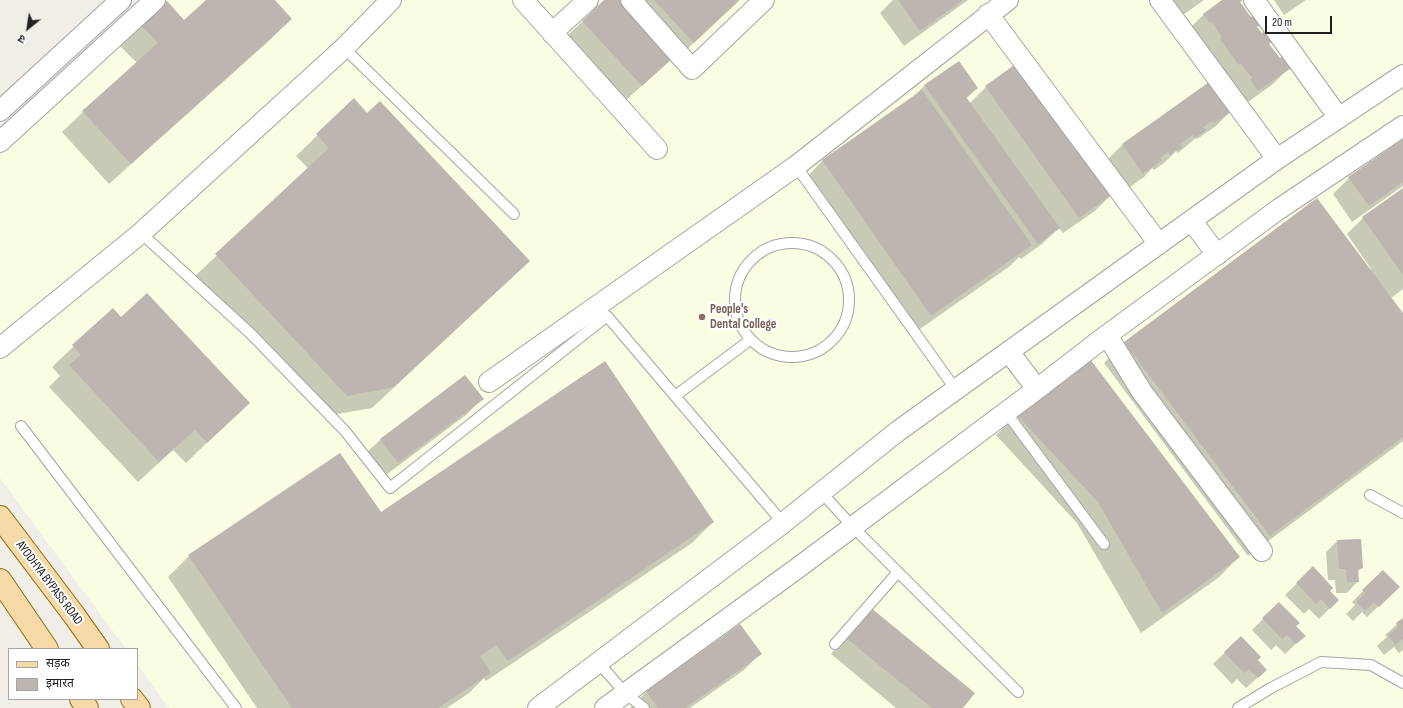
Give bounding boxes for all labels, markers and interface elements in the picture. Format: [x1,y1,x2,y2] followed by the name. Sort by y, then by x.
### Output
[8,8,48,48] north arrow
[1267,8,1334,34] scale bar
[1272,15,1292,30] text: 20 m
[16,32,28,46] text: उ
[710,302,776,333] place label: People's Dental College
[697,312,707,322] marker: People's Dental College
[12,538,86,628] street label: AYODHYA BYPASS ROAD
[8,648,138,700] legend
[46,656,70,671] text: सड़क
[46,676,74,691] text: इमारत

